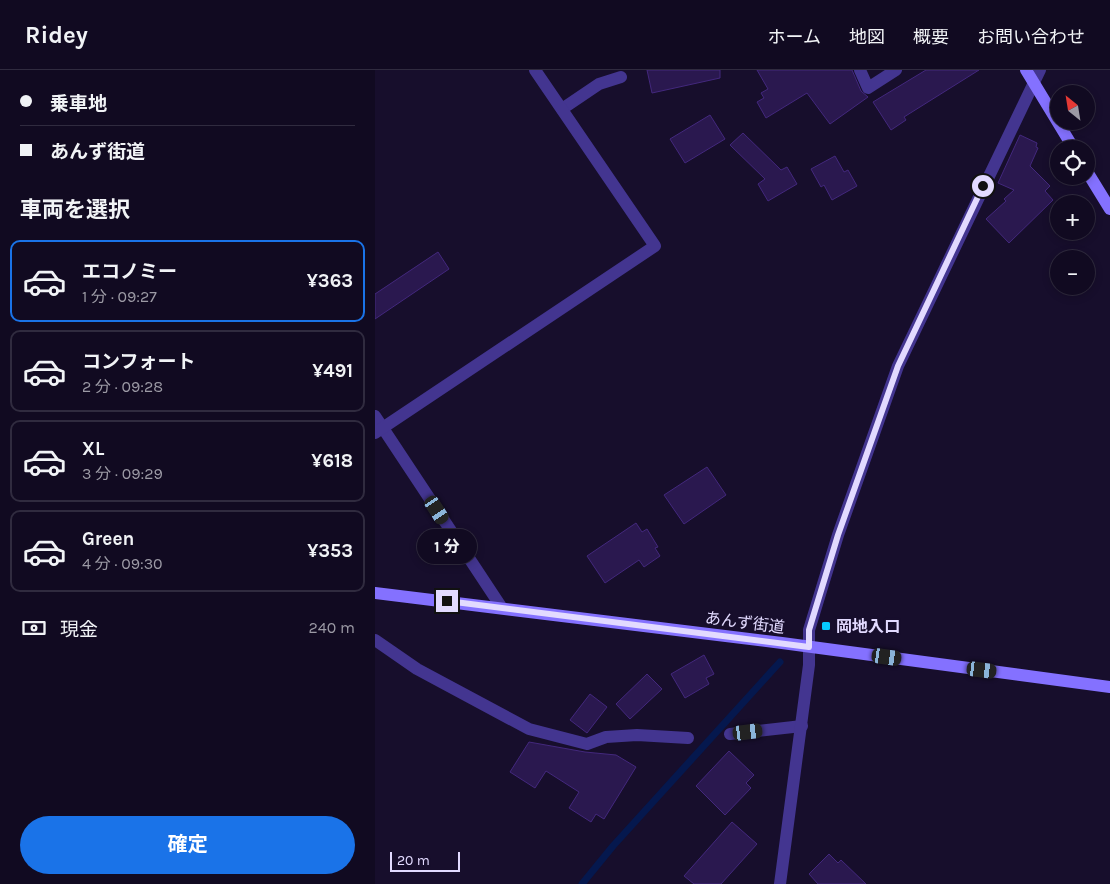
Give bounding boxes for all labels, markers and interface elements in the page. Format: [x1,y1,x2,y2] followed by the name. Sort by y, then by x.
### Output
[25,21,88,49] text: Ridey
[768,26,821,48] text: ホーム
[849,26,885,48] text: 地図
[913,26,949,48] text: 概要
[977,26,1085,48] text: お問い合わせ
[1050,85,1095,130] north arrow
[1050,85,1095,295] map controls
[50,93,107,115] text: 乗車地
[1050,140,1095,185] button: locate
[50,141,145,163] text: あんず街道
[972,175,994,197] route start
[1050,195,1095,240] button: +
[20,197,130,223] text: 車両を選択
[1050,250,1095,295] button: −
[22,259,67,304] icon: car
[82,261,177,283] text: エコノミー
[307,270,353,292] text: ¥363
[82,287,157,306] text: 1 分 · 09:27
[22,349,67,394] icon: car
[82,351,195,373] text: コンフォート
[312,360,353,382] text: ¥491
[82,377,163,396] text: 2 分 · 09:28
[82,438,104,460] text: XL
[22,439,67,484] icon: car
[311,450,353,472] text: ¥618
[82,464,163,483] text: 3 分 · 09:29
[422,493,451,527] car
[82,528,134,550] text: Green
[417,528,477,564] callout: 1 分
[22,529,67,574] icon: car
[434,537,460,556] text: 1 分
[307,540,353,562] text: ¥353
[82,554,163,573] text: 4 分 · 09:30
[436,590,458,612] route end
[704,608,786,637] street label: あんず街道
[20,614,48,642] icon: cash
[836,617,900,636] place label: 岡地入口
[309,618,355,637] text: 240 m
[60,619,98,641] text: 現金
[820,620,832,632] marker: 岡地入口
[871,647,902,667] car
[966,661,997,679] car
[732,723,763,741] car
[20,816,355,874] button: 確定
[390,849,460,872] scale bar
[397,852,430,869] text: 20 m

